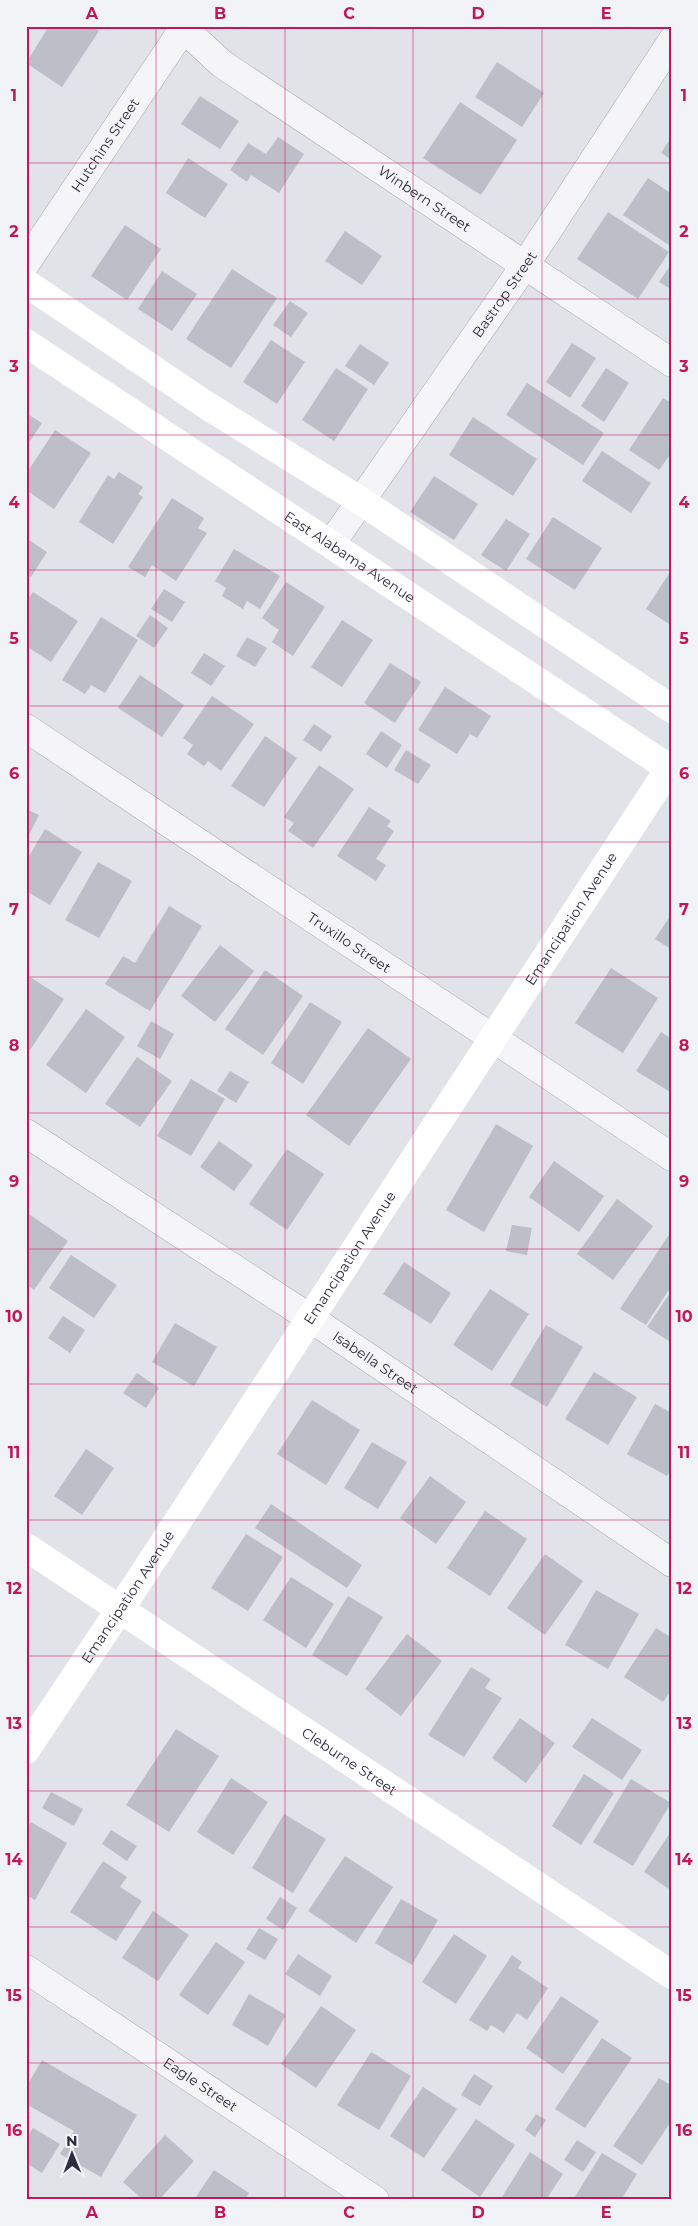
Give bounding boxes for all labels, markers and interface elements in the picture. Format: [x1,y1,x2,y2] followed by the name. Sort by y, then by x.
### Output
[85,4,99,23] text: A
[214,4,226,23] text: B
[343,4,355,23] text: C
[471,4,485,23] text: D
[601,4,611,23] text: E
[11,86,17,105] text: 1
[681,86,687,105] text: 1
[67,94,143,196] street label: Hutchins Street
[375,161,475,236] street label: Winbern Street
[9,222,19,241] text: 2
[679,222,689,241] text: 2
[468,247,541,341] street label: Bastrop Street
[8,357,19,376] text: 3
[678,357,689,376] text: 3
[8,493,20,512] text: 4
[678,493,690,512] text: 4
[281,507,419,607] street label: East Alabama Avenue
[9,629,19,648] text: 5
[679,629,689,648] text: 5
[9,764,19,783] text: 6
[679,764,689,783] text: 6
[521,849,621,989] street label: Emancipation Avenue
[9,900,19,919] text: 7
[679,900,689,919] text: 7
[304,908,395,977] street label: Truxillo Street
[9,1036,19,1055] text: 8
[679,1036,689,1055] text: 8
[9,1172,19,1191] text: 9
[679,1172,689,1191] text: 9
[300,1188,400,1328] street label: Emancipation Avenue
[5,1307,23,1326] text: 10
[675,1307,693,1326] text: 10
[329,1327,422,1398] street label: Isabella Street
[8,1443,20,1462] text: 11
[678,1443,690,1462] text: 11
[77,1527,178,1667] street label: Emancipation Avenue
[6,1579,22,1598] text: 12
[676,1579,692,1598] text: 12
[6,1714,22,1733] text: 13
[676,1714,692,1733] text: 13
[298,1723,401,1800] street label: Cleburne Street
[5,1850,23,1869] text: 14
[675,1850,693,1869] text: 14
[6,1986,22,2005] text: 15
[676,1986,692,2005] text: 15
[160,2053,241,2116] street label: Eagle Street
[6,2121,22,2140] text: 16
[676,2121,692,2140] text: 16
[48,2128,98,2178] north arrow
[66,2132,78,2150] text: N
[85,2203,99,2222] text: A
[214,2203,226,2222] text: B
[343,2203,355,2222] text: C
[471,2203,485,2222] text: D
[601,2203,611,2222] text: E

